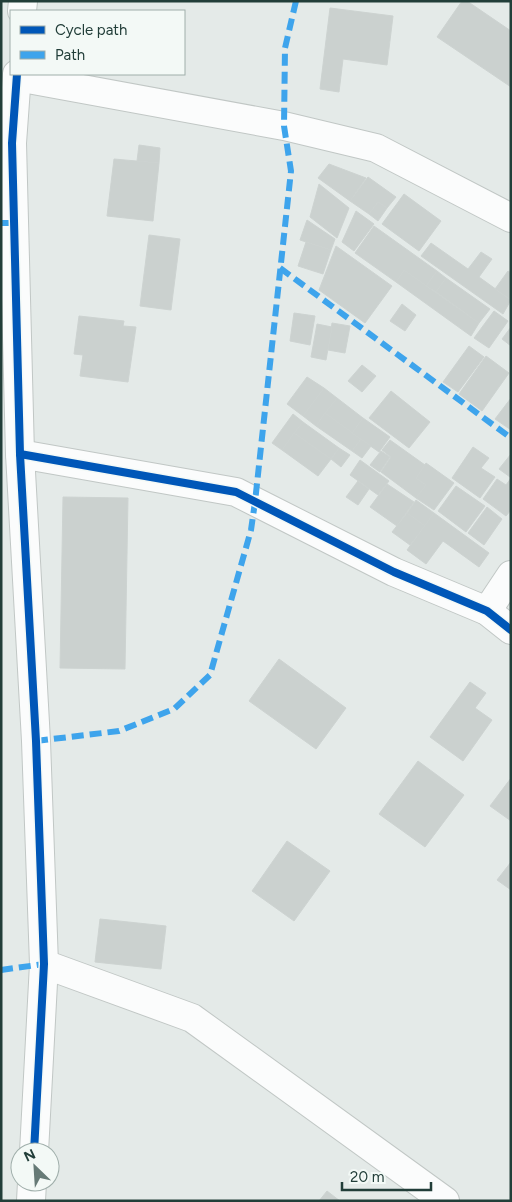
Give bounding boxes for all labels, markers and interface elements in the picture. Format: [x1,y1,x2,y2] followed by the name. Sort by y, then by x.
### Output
[10,10,185,75] legend
[55,21,127,39] text: Cycle path
[55,46,85,64] text: Path
[10,1142,60,1192] north arrow
[21,1146,38,1166] text: N
[342,1160,431,1192] scale bar
[350,1168,384,1186] text: 20 m

